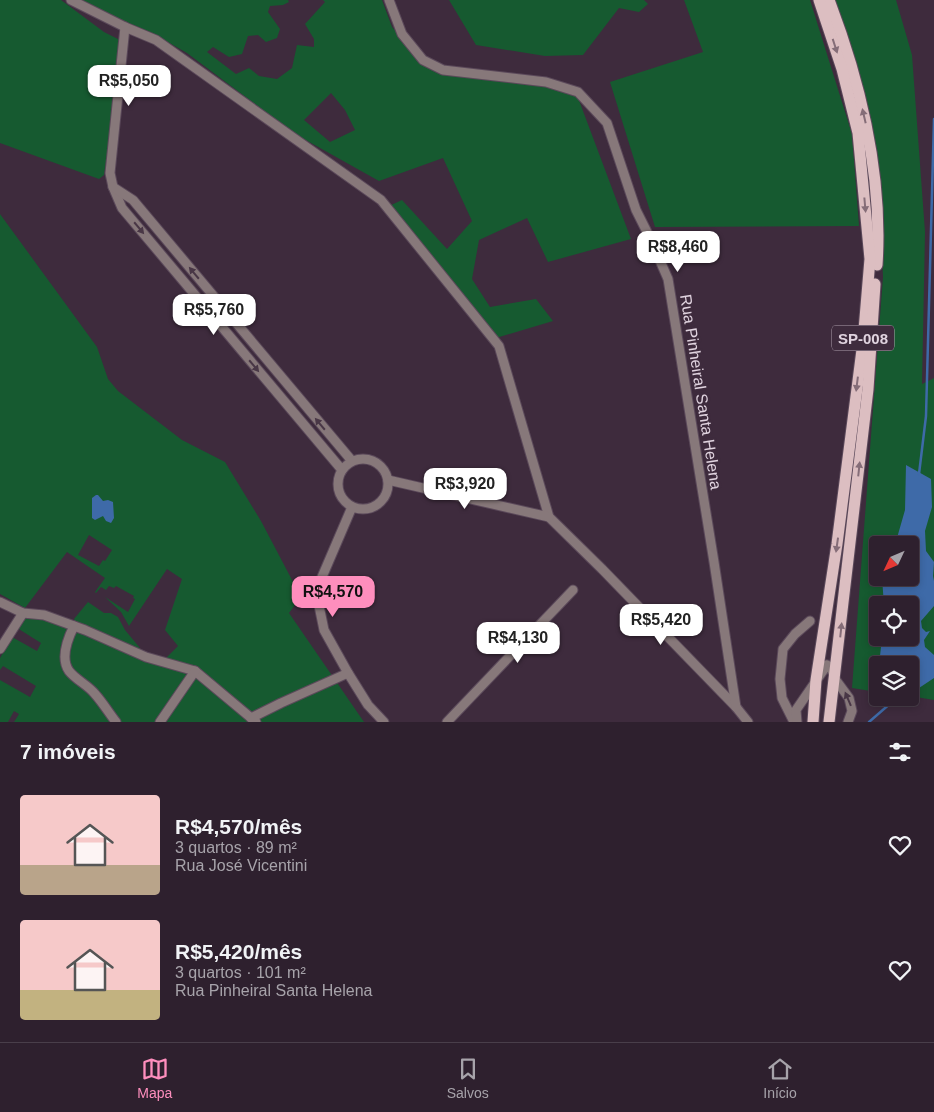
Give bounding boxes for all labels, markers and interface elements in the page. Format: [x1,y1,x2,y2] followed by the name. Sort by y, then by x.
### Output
[831,39,839,54] one-way arrow
[83,64,175,107] pin: R$5,050
[99,72,159,89] text: R$5,050
[860,108,868,123] one-way arrow
[861,197,869,213] one-way arrow
[133,221,144,234] one-way arrow
[632,230,724,273] pin: R$8,460
[648,238,708,255] text: R$8,460
[188,266,199,279] one-way arrow
[677,293,725,491] street label: Rua Pinheiral Santa Helena
[168,294,260,336] pin: R$5,760
[184,301,244,318] text: R$5,760
[832,326,894,350] road number: SP-008
[249,359,260,372] one-way arrow
[853,377,861,393] one-way arrow
[315,418,326,431] one-way arrow
[855,461,863,477] one-way arrow
[419,468,511,510] pin: R$3,920
[435,475,495,492] text: R$3,920
[869,536,919,586] north arrow
[869,536,919,706] map controls
[833,538,841,554] one-way arrow
[287,576,379,618] pin: R$4,570
[303,583,363,600] text: R$4,570
[869,596,919,646] button: locate
[615,604,707,646] pin: R$5,420
[631,611,691,628] text: R$5,420
[472,622,564,664] pin: R$4,130
[837,622,845,638] one-way arrow
[488,629,548,646] text: R$4,130
[869,656,919,706] button: layers
[843,692,852,707] one-way arrow
[886,738,914,766] icon: filters
[20,740,116,763] text: 7 imóveis
[60,815,120,875] icon: home
[175,815,302,838] text: R$4,570/mês
[886,831,914,859] icon: heart
[175,839,297,856] text: 3 quartos · 89 m²
[175,857,307,874] text: Rua José Vicentini
[60,940,120,1000] icon: home
[175,940,302,963] text: R$5,420/mês
[886,956,914,984] icon: heart
[175,964,306,981] text: 3 quartos · 101 m²
[175,982,372,999] text: Rua Pinheiral Santa Helena
[137,1055,172,1101] tab: Mapa
[447,1055,489,1101] tab: Salvos
[763,1055,797,1101] tab: Início

